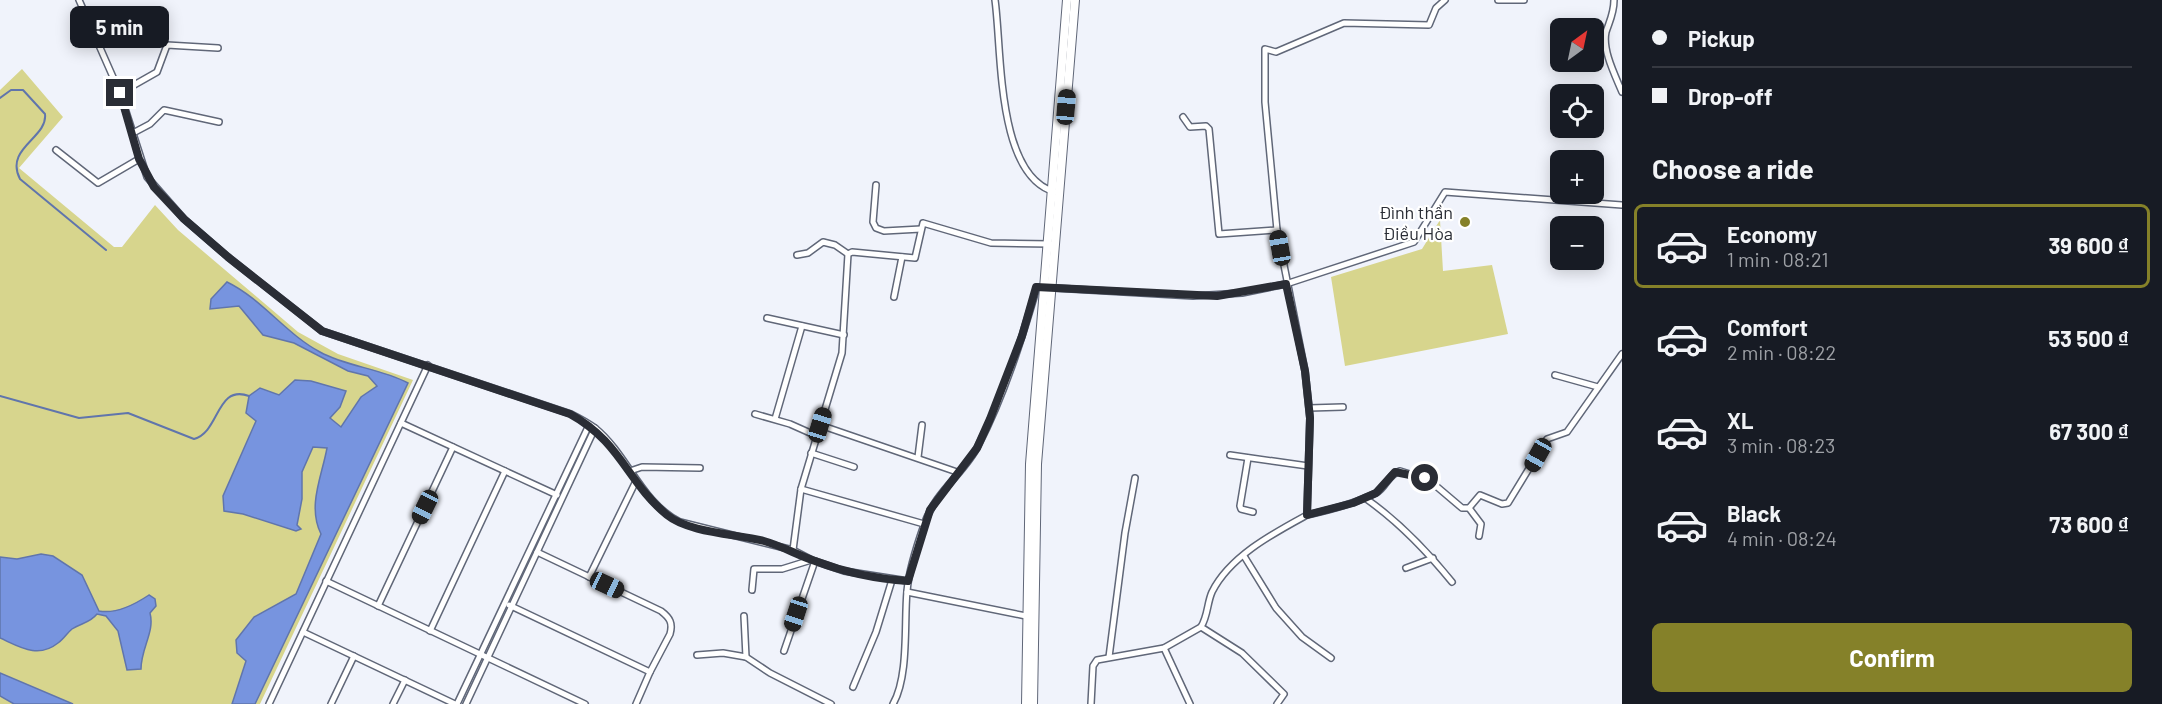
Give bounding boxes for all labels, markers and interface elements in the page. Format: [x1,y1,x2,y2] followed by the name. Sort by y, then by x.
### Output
[70,6,170,48] callout: 5 min
[96,15,143,39] text: 5 min
[1550,18,1604,72] north arrow
[1550,18,1604,270] map controls
[1688,25,1755,51] text: Pickup
[106,79,133,106] route end
[1688,83,1772,109] text: Drop-off
[1550,84,1604,138] button: locate
[1055,88,1077,126] car
[1550,150,1604,204] button: +
[1652,152,1814,184] text: Choose a ride
[1379,201,1453,244] place label: Đình thần Điều Hòa
[1458,215,1472,229] marker: Đình thần Điều Hòa
[1550,216,1604,270] button: −
[1655,219,1709,273] icon: car
[1727,221,1817,247] text: Economy
[1268,229,1292,267] car
[2048,232,2129,258] text: 39 600 ₫
[1727,247,1829,271] text: 1 min · 08:21
[1655,312,1709,366] icon: car
[1727,314,1808,340] text: Comfort
[2048,325,2129,351] text: 53 500 ₫
[1727,340,1836,364] text: 2 min · 08:22
[806,405,834,445] car
[1655,405,1709,459] icon: car
[1727,407,1753,433] text: XL
[2049,418,2129,444] text: 67 300 ₫
[1727,433,1835,457] text: 3 min · 08:23
[1521,435,1555,475] car
[1411,464,1438,491] route start
[409,487,441,527] car
[1655,498,1709,552] icon: car
[1727,500,1781,526] text: Black
[2049,511,2129,537] text: 73 600 ₫
[1727,526,1837,550] text: 4 min · 08:24
[587,569,627,601] car
[782,594,810,634] car
[1652,623,2132,692] button: Confirm

